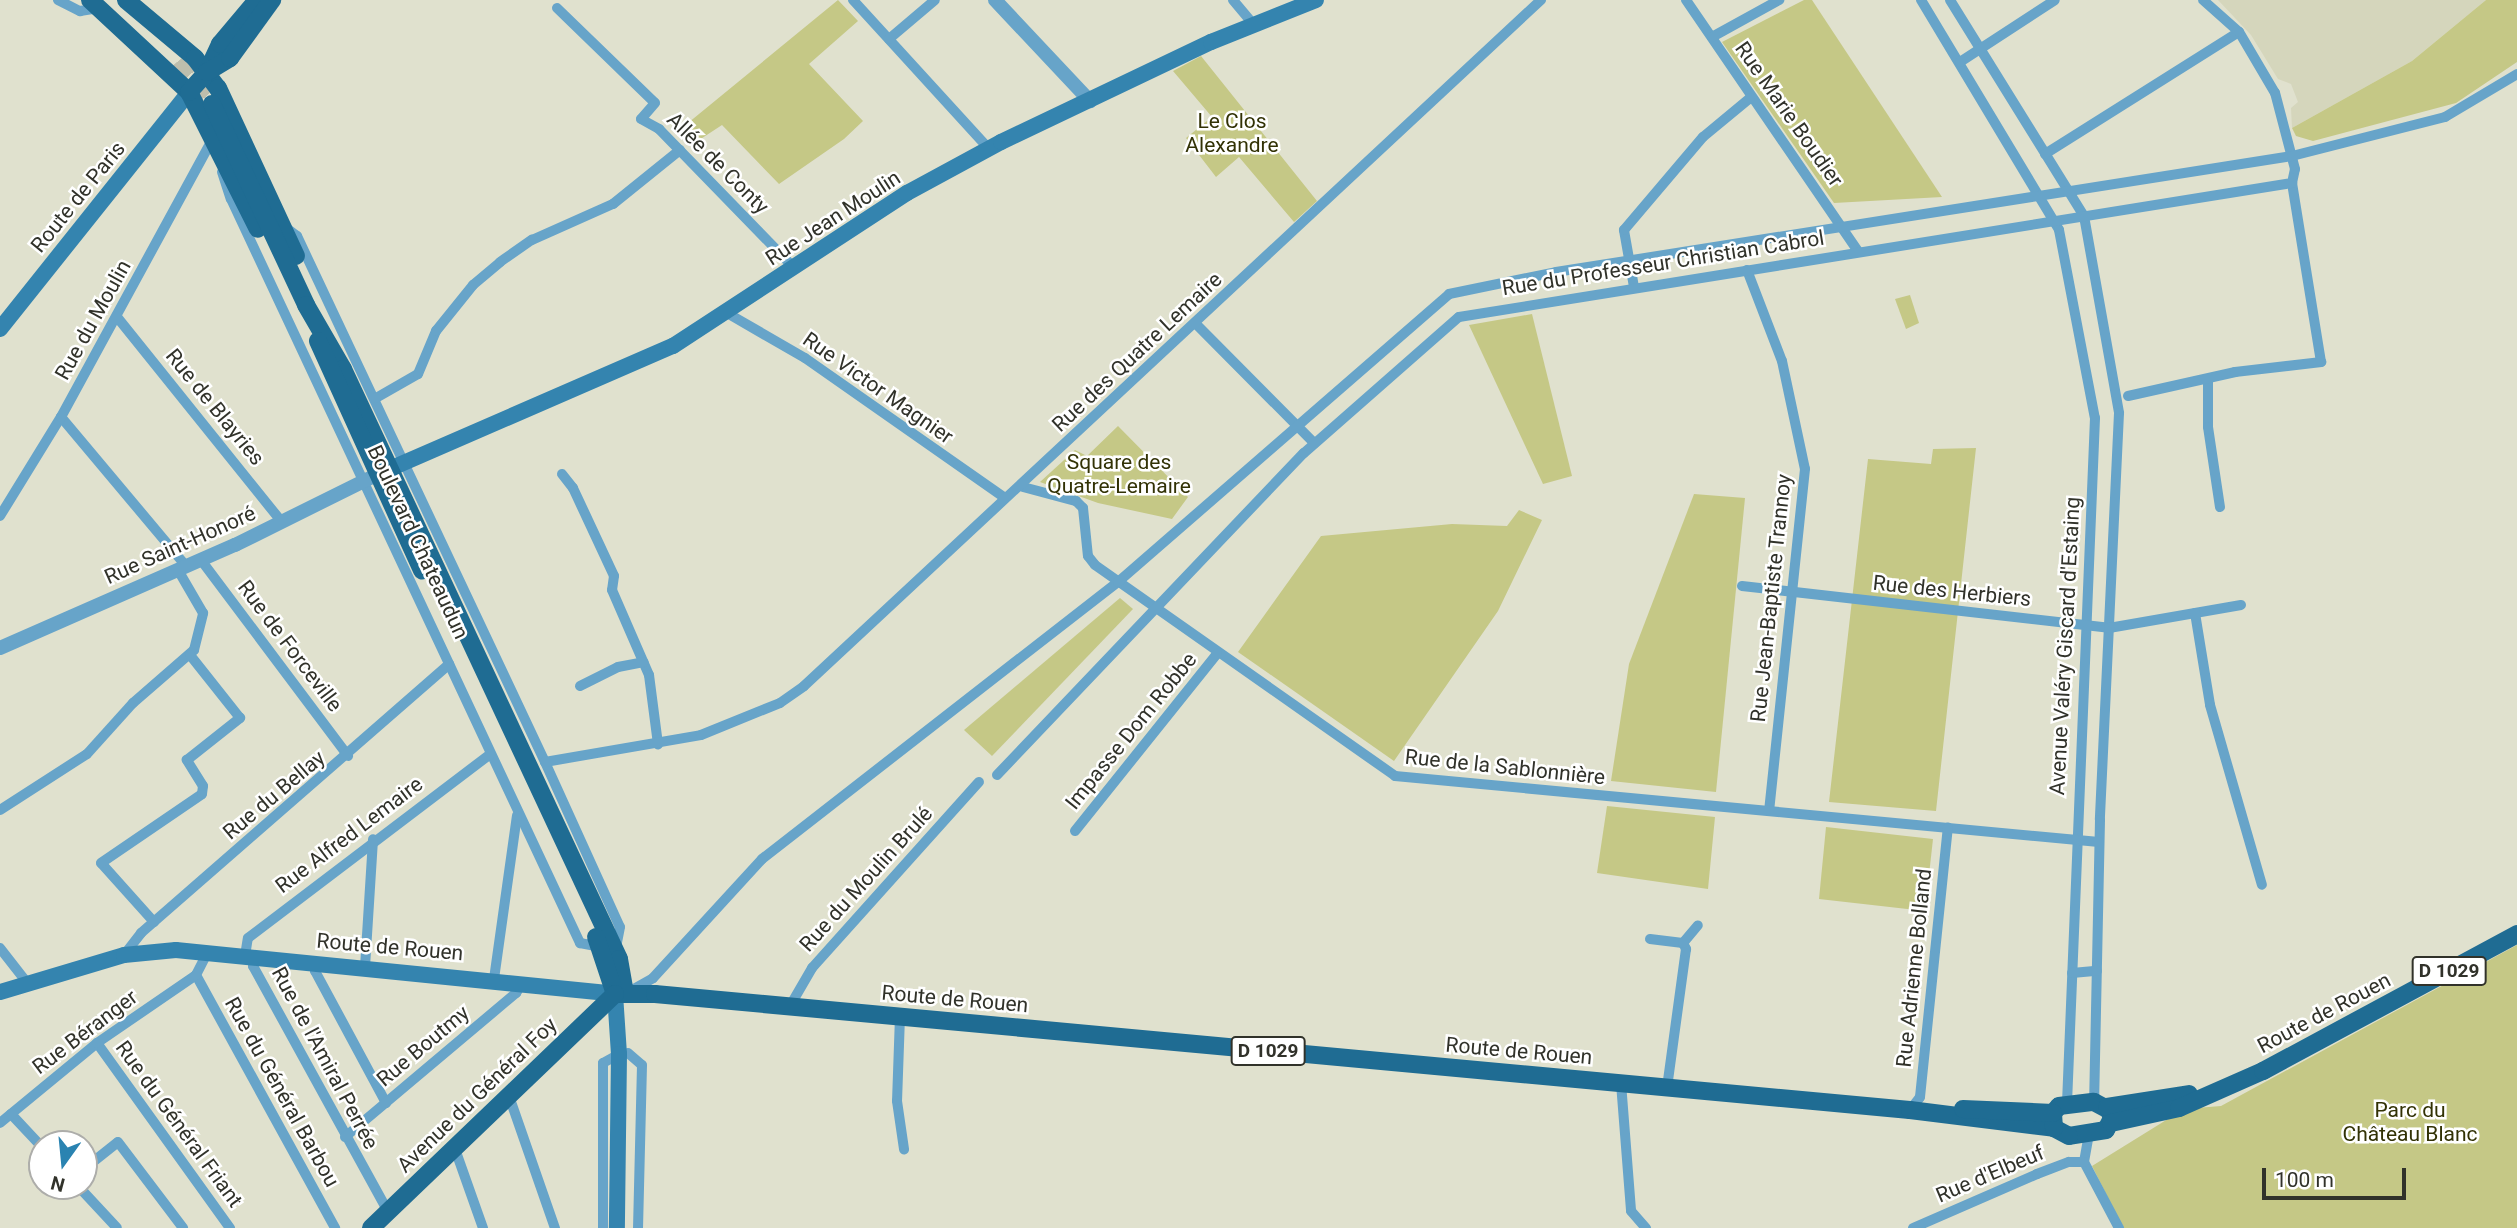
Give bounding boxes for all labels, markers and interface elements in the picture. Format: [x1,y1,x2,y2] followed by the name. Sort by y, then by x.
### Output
[1730,37,1848,191] street label: Rue Marie Boudier
[662,107,774,219] street label: Allée de Conty
[1185,108,1279,158] park label: Le Clos Alexandre
[26,136,130,258] street label: Route de Paris
[761,165,905,271] street label: Rue Jean Moulin
[1500,225,1826,301] street label: Rue du Professeur Christian Cabrol
[50,256,136,384] street label: Rue du Moulin
[1047,267,1227,437] street label: Rue des Quatre Lemaire
[798,327,958,449] street label: Rue Victor Magnier
[160,344,270,470] street label: Rue de Blayries
[362,441,474,643] street label: Boulevard Chateaudun
[1047,449,1191,499] park label: Square des Quatre-Lemaire
[1745,473,1797,723] street label: Rue Jean-Baptiste Trannoy
[2045,496,2085,796] street label: Avenue Valéry Giscard d'Estaing
[101,500,259,590] street label: Rue Saint-Honoré
[1872,570,2032,612] street label: Rue des Herbiers
[232,575,348,717] street label: Rue de Forceville
[1060,648,1202,814] street label: Impasse Dom Robbe
[1404,744,1606,790] street label: Rue de la Sablonnière
[218,745,330,845] street label: Rue du Bellay
[271,772,427,898] street label: Rue Alfred Lemaire
[794,801,938,957] street label: Rue du Moulin Brulé
[1891,868,1937,1068] street label: Rue Adrienne Bolland
[316,928,464,966] street label: Route de Rouen
[2410,956,2488,987] road number: D 1029
[266,963,384,1153] street label: Rue de l'Amiral Perrée
[2253,967,2395,1059] street label: Route de Rouen
[881,980,1029,1018] street label: Route de Rouen
[28,984,142,1080] street label: Rue Béranger
[219,993,345,1191] street label: Rue du Général Barbou
[372,1000,474,1092] street label: Rue Boutmy
[392,1012,562,1178] street label: Avenue du Général Foy
[1445,1032,1593,1070] street label: Route de Rouen
[110,1036,248,1212] street label: Rue du Général Friant
[1230,1036,1306,1066] road number: D 1029
[2342,1097,2478,1147] park label: Parc du Château Blanc
[28,1130,98,1200] north arrow
[1932,1140,2048,1208] street label: Rue d'Elbeuf
[2265,1154,2408,1198] scale bar
[2275,1168,2334,1192] text: 100 m
[49,1171,67,1197] text: N

